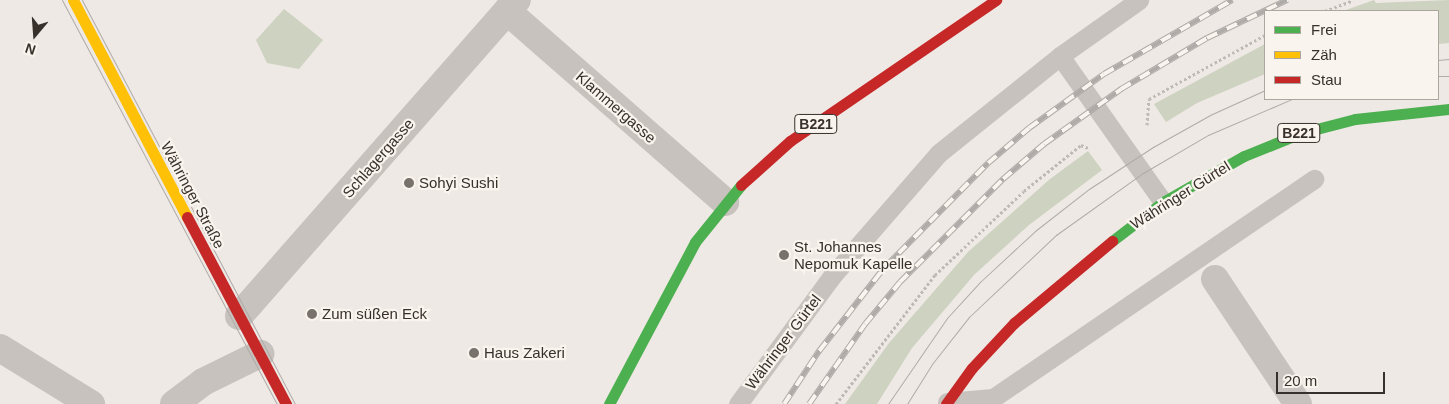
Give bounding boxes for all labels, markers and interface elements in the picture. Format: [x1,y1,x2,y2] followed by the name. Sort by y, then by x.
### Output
[10,10,60,60] north arrow
[1264,10,1439,100] legend
[1311,21,1337,38] text: Frei
[23,40,38,58] text: N
[1311,46,1337,63] text: Zäh
[572,67,660,147] street label: Klammergasse
[1311,71,1342,88] text: Stau
[794,112,838,136] road number: B221
[339,115,417,201] street label: Schlagergasse
[1276,122,1322,144] road number: B221
[157,139,229,251] street label: Währinger Straße
[1127,157,1233,233] street label: Währinger Gürtel
[419,174,498,192] place label: Sohyi Sushi
[403,177,415,189] marker: Sohyi Sushi
[794,237,912,272] place label: St. Johannes Nepomuk Kapelle
[778,249,790,261] marker: St. Johannes Nepomuk Kapelle
[741,291,825,393] street label: Währinger Gürtel
[322,305,427,323] place label: Zum süßen Eck
[306,308,318,320] marker: Zum süßen Eck
[484,344,565,362] place label: Haus Zakeri
[468,347,480,359] marker: Haus Zakeri
[1279,362,1388,394] scale bar
[1284,372,1317,389] text: 20 m

